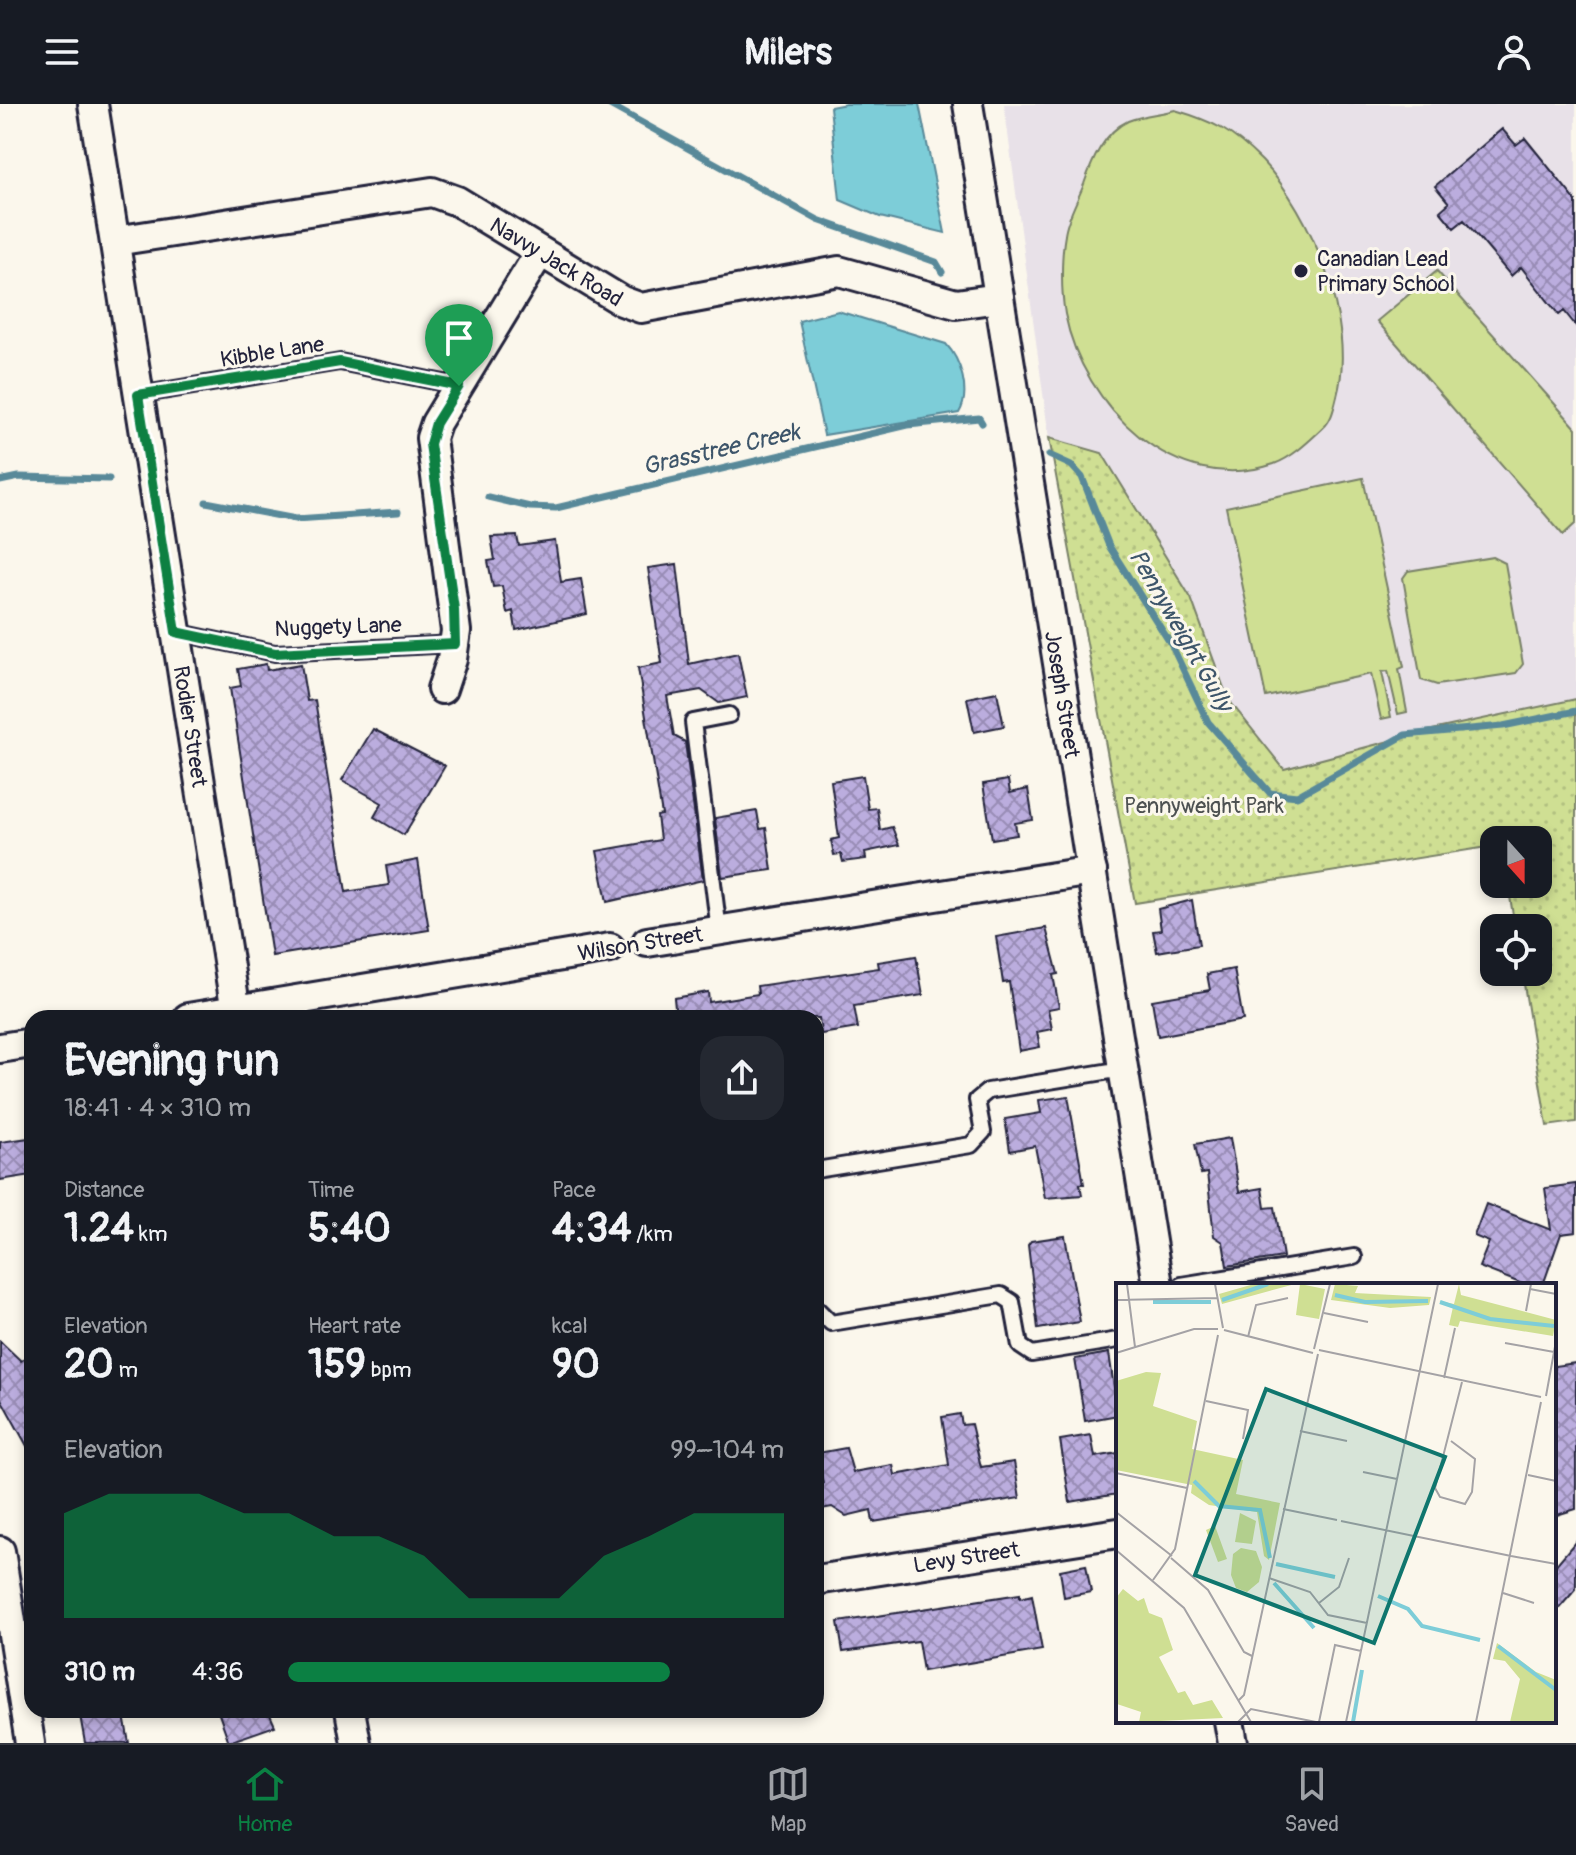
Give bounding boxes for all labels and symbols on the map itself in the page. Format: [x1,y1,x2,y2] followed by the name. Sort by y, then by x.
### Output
[485,211,628,313] street label: Navvy Jack Road
[1317,245,1455,298] place label: Canadian Lead Primary School
[1292,262,1310,280] marker: Canadian Lead Primary School
[425,304,493,386] pin
[218,330,326,374] street label: Kibble Lane
[640,417,804,482] water label: Grasstree Creek
[1123,544,1240,719] water label: Pennyweight Gully
[274,611,402,643] street label: Nuggety Lane
[1038,629,1086,760] street label: Joseph Street
[167,664,213,789] street label: Rodier Street
[1124,792,1284,820] park label: Pennyweight Park
[1480,826,1552,898] north arrow
[576,920,705,968] street label: Wilson Street
[1116,1283,1556,1723] inset map
[911,1536,1022,1580] street label: Levy Street

